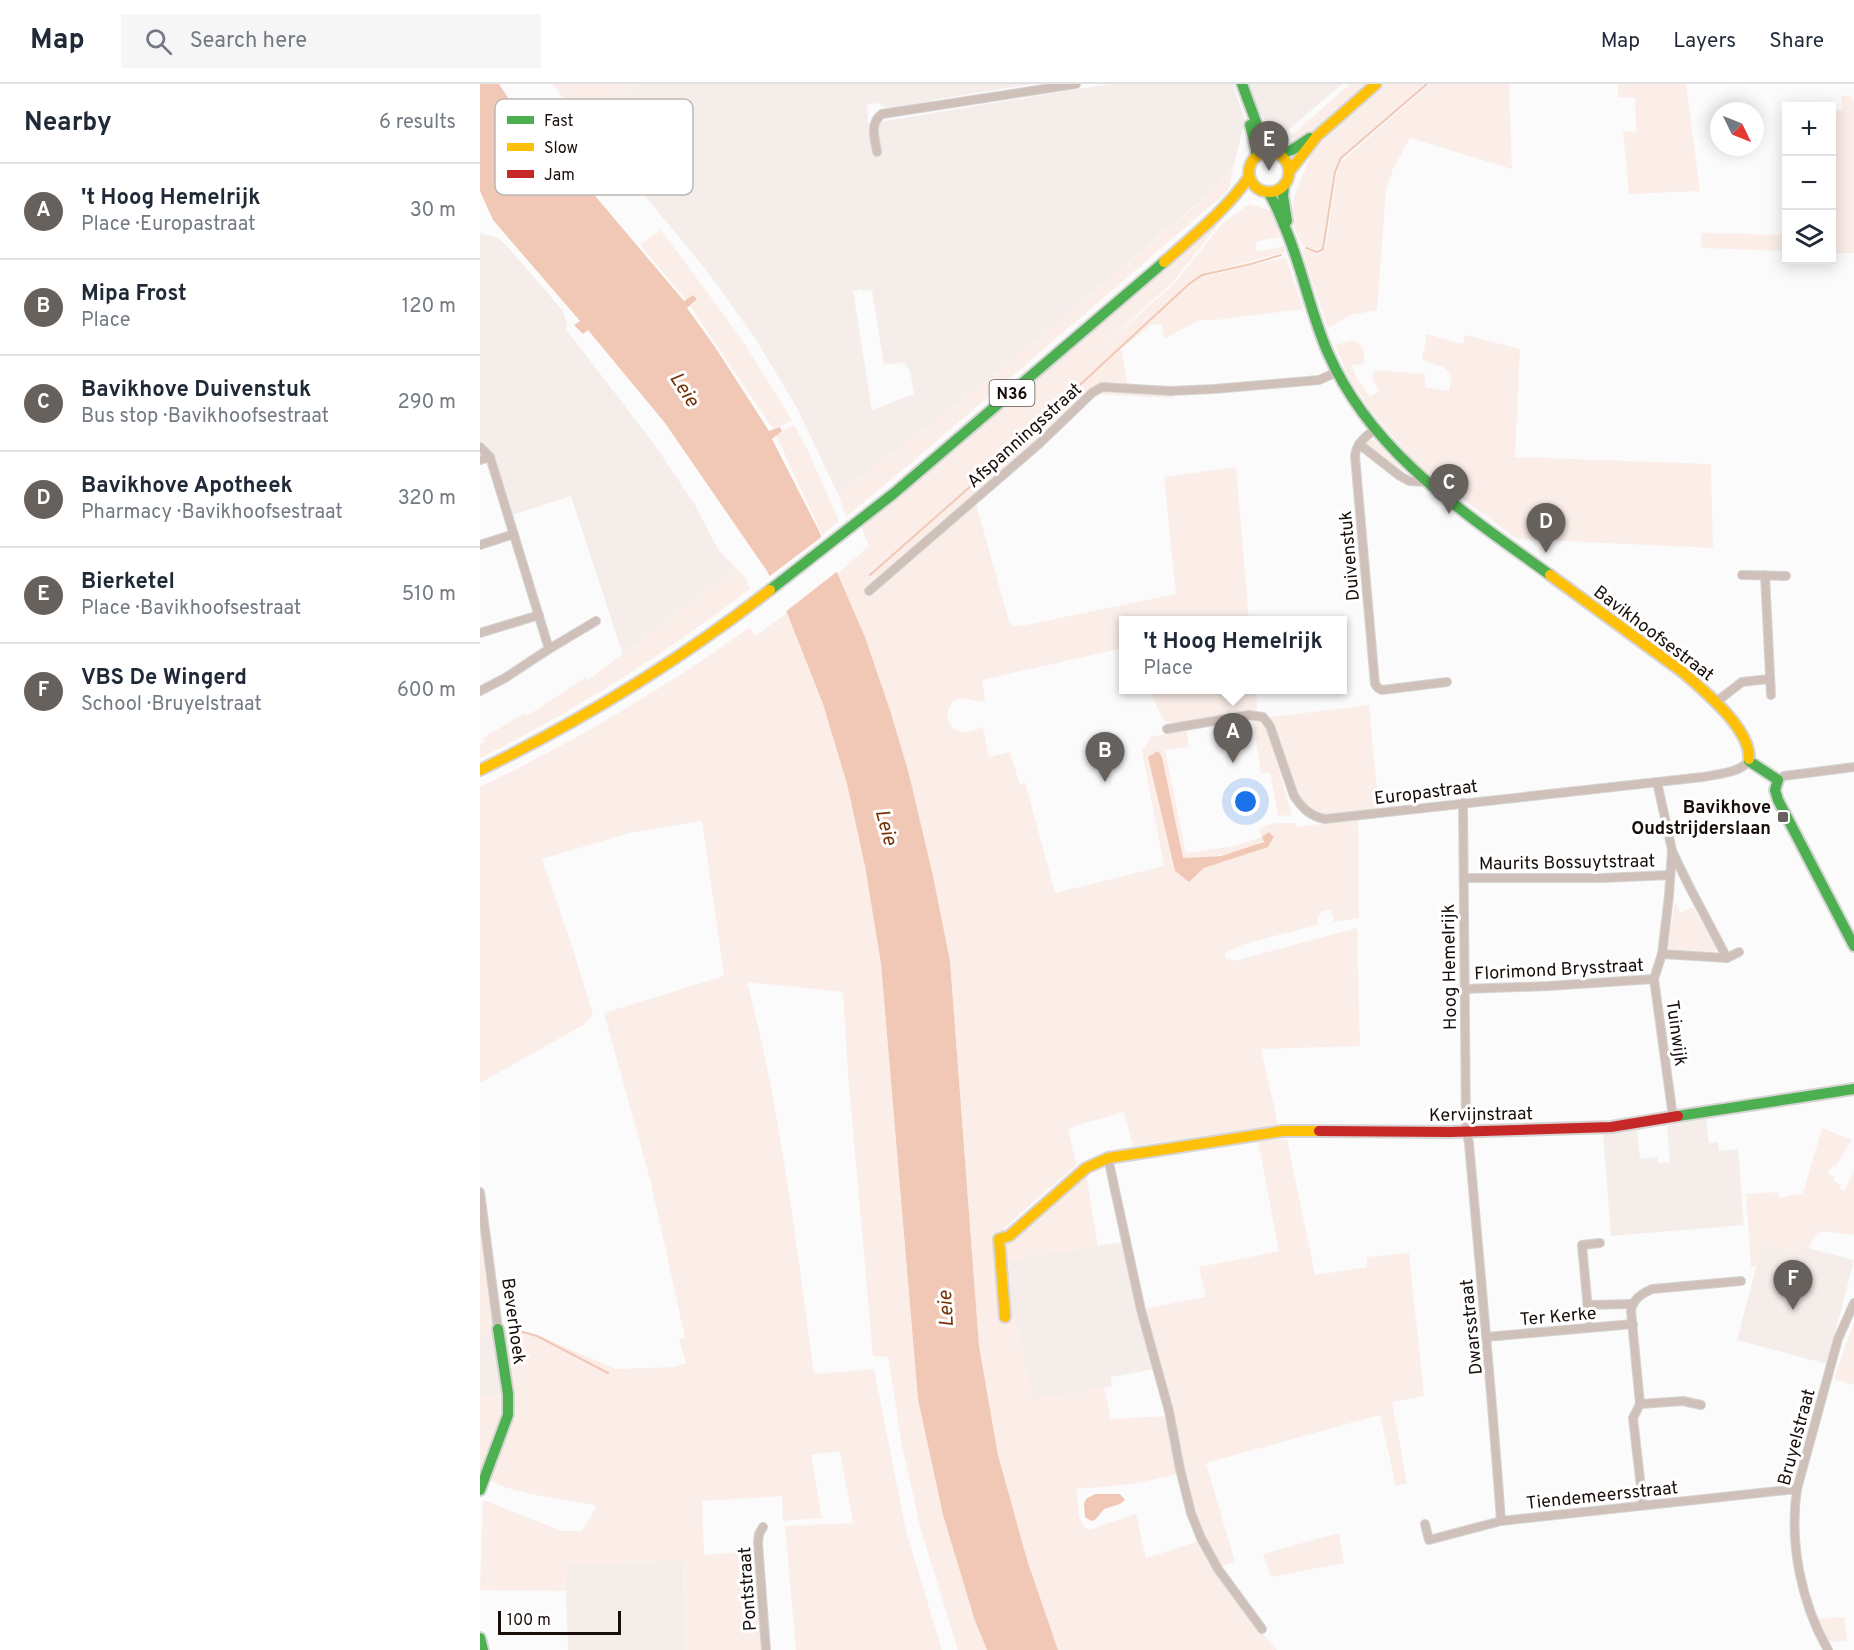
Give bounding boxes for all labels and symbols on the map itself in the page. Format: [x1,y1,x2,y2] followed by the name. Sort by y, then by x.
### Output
[495,99,693,195] legend
[1710,102,1764,156] north arrow
[544,112,574,132] text: Fast
[1250,122,1288,171] pin: E
[544,139,578,159] text: Slow
[544,166,575,186] text: Jam
[663,368,704,413] water label: Leie
[963,378,1087,494] street label: Afspanningsstraat
[990,380,1034,406] road number: N36
[1430,464,1468,514] pin: C
[1526,504,1566,553] pin: D
[1335,510,1366,602] street label: Duivenstuk
[1588,581,1718,687] street label: Bavikhoofsestraat
[1214,714,1252,763] pin: A
[1086,732,1124,782] pin: B
[1373,776,1479,811] street label: Europastraat
[1231,787,1260,816] your location
[1631,797,1771,841] place label: Bavikhove Oudstrijderslaan
[868,807,902,849] water label: Leie
[1776,810,1790,824] marker: Bavikhove Oudstrijderslaan
[1479,850,1655,877] street label: Maurits Bossuytstraat
[1438,904,1463,1030] street label: Hoog Hemelrijk
[1474,955,1644,986] street label: Florimond Brysstraat
[1659,999,1692,1068] street label: Tuinwijk
[1429,1103,1533,1128] street label: Kervijnstraat
[1774,1260,1812,1310] pin: F
[495,1276,530,1366] street label: Beverhoek
[1456,1278,1489,1376] street label: Dwarsstraat
[933,1289,961,1328] water label: Leie
[1519,1303,1597,1332] street label: Ter Kerke
[1773,1386,1821,1488] street label: Bruyelstraat
[1525,1477,1679,1516] street label: Tiendemeersstraat
[734,1546,763,1632] street label: Pontstraat
[498,1608,621,1636] scale bar

